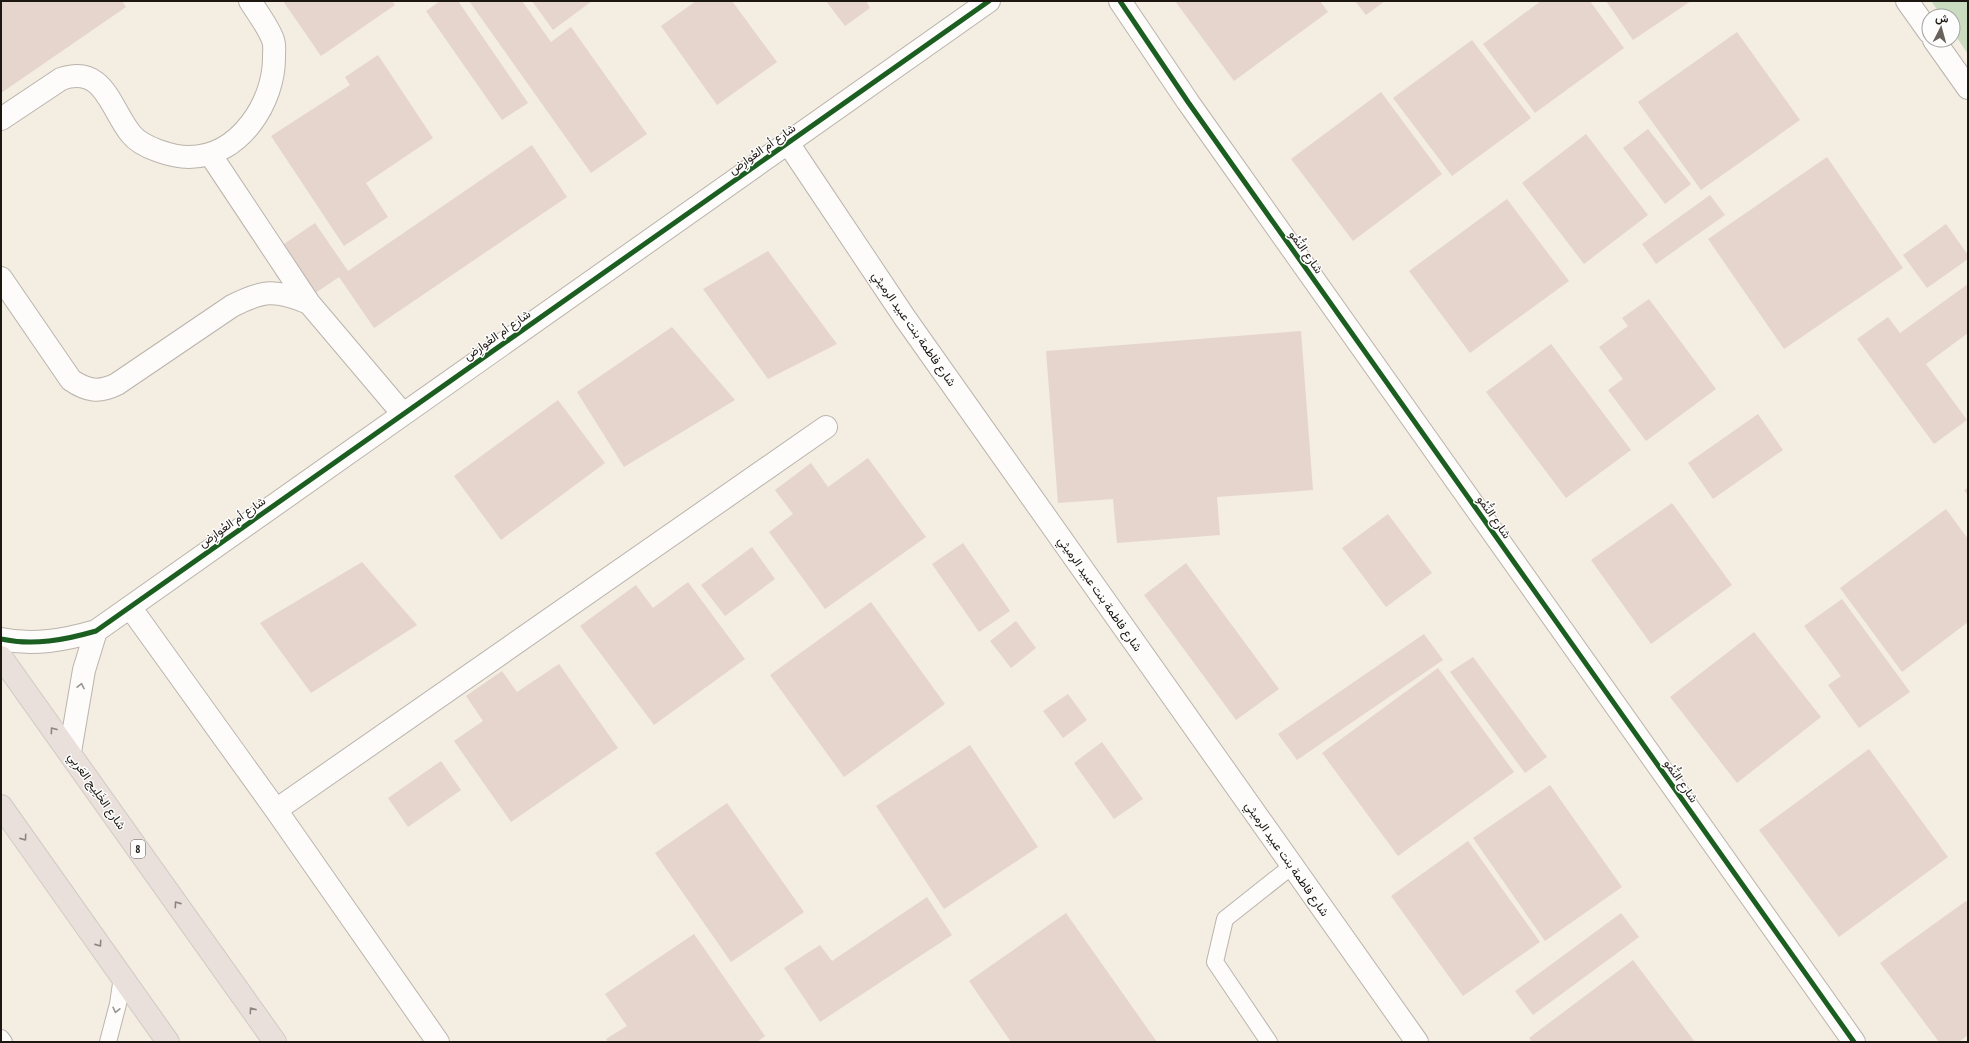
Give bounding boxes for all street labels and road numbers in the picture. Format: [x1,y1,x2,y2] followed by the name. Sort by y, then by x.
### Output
[725,120,799,179] street label: شارع أم العُوارِض
[1285,227,1327,277] street label: شارع النُّمُو
[867,268,960,391] street label: شارع فاطمة بنت عبيد الرميثي
[460,306,534,365] street label: شارع أم العُوارِض
[1473,492,1515,542] street label: شارع النُّمُو
[195,493,269,552] street label: شارع أم العُوارِض
[1053,533,1146,656] street label: شارع فاطمة بنت عبيد الرميثي
[63,749,130,834] street label: شارع الخَلِيج العَربِي
[1660,756,1702,806] street label: شارع النُّمُو
[1240,798,1333,921] street label: شارع فاطمة بنت عبيد الرميثي
[131,840,145,858] road number: 8

